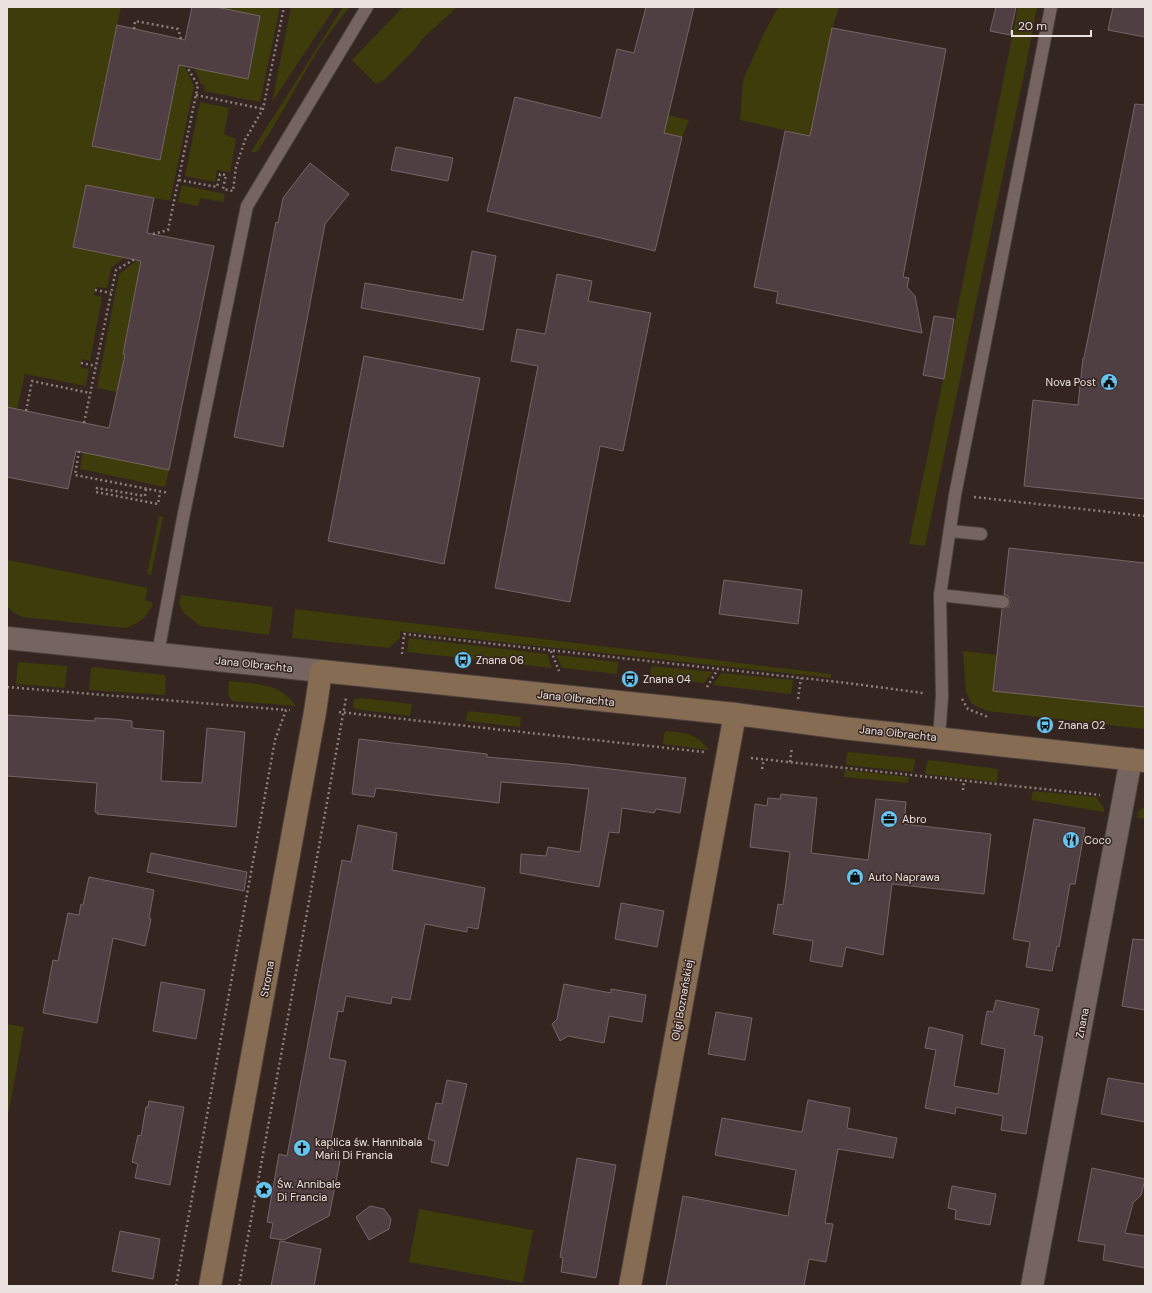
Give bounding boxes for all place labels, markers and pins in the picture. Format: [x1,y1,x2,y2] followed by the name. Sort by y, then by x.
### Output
[1099,372,1119,392] public building icon: Nova Post
[1046,375,1096,389] place label: Nova Post
[453,650,473,670] bus stop icon: Znana 06
[476,653,524,667] place label: Znana 06
[620,669,640,689] bus stop icon: Znana 04
[643,672,691,686] place label: Znana 04
[1035,715,1055,735] bus stop icon: Znana 02
[1058,718,1105,732] place label: Znana 02
[879,809,899,829] office icon: Abro
[902,812,927,826] place label: Abro
[1061,830,1081,850] restaurant icon: Coco
[1084,833,1111,847] place label: Coco
[845,867,865,887] shop icon: Auto Naprawa
[868,870,940,884] place label: Auto Naprawa
[315,1135,422,1162] place label: kaplica św. Hannibala Marii Di Francia
[292,1138,312,1158] church icon: kaplica św. Hannibala Marii Di Francia
[277,1177,341,1204] place label: Św. Annibale Di Francia
[254,1180,274,1200] place icon: Św. Annibale Di Francia

